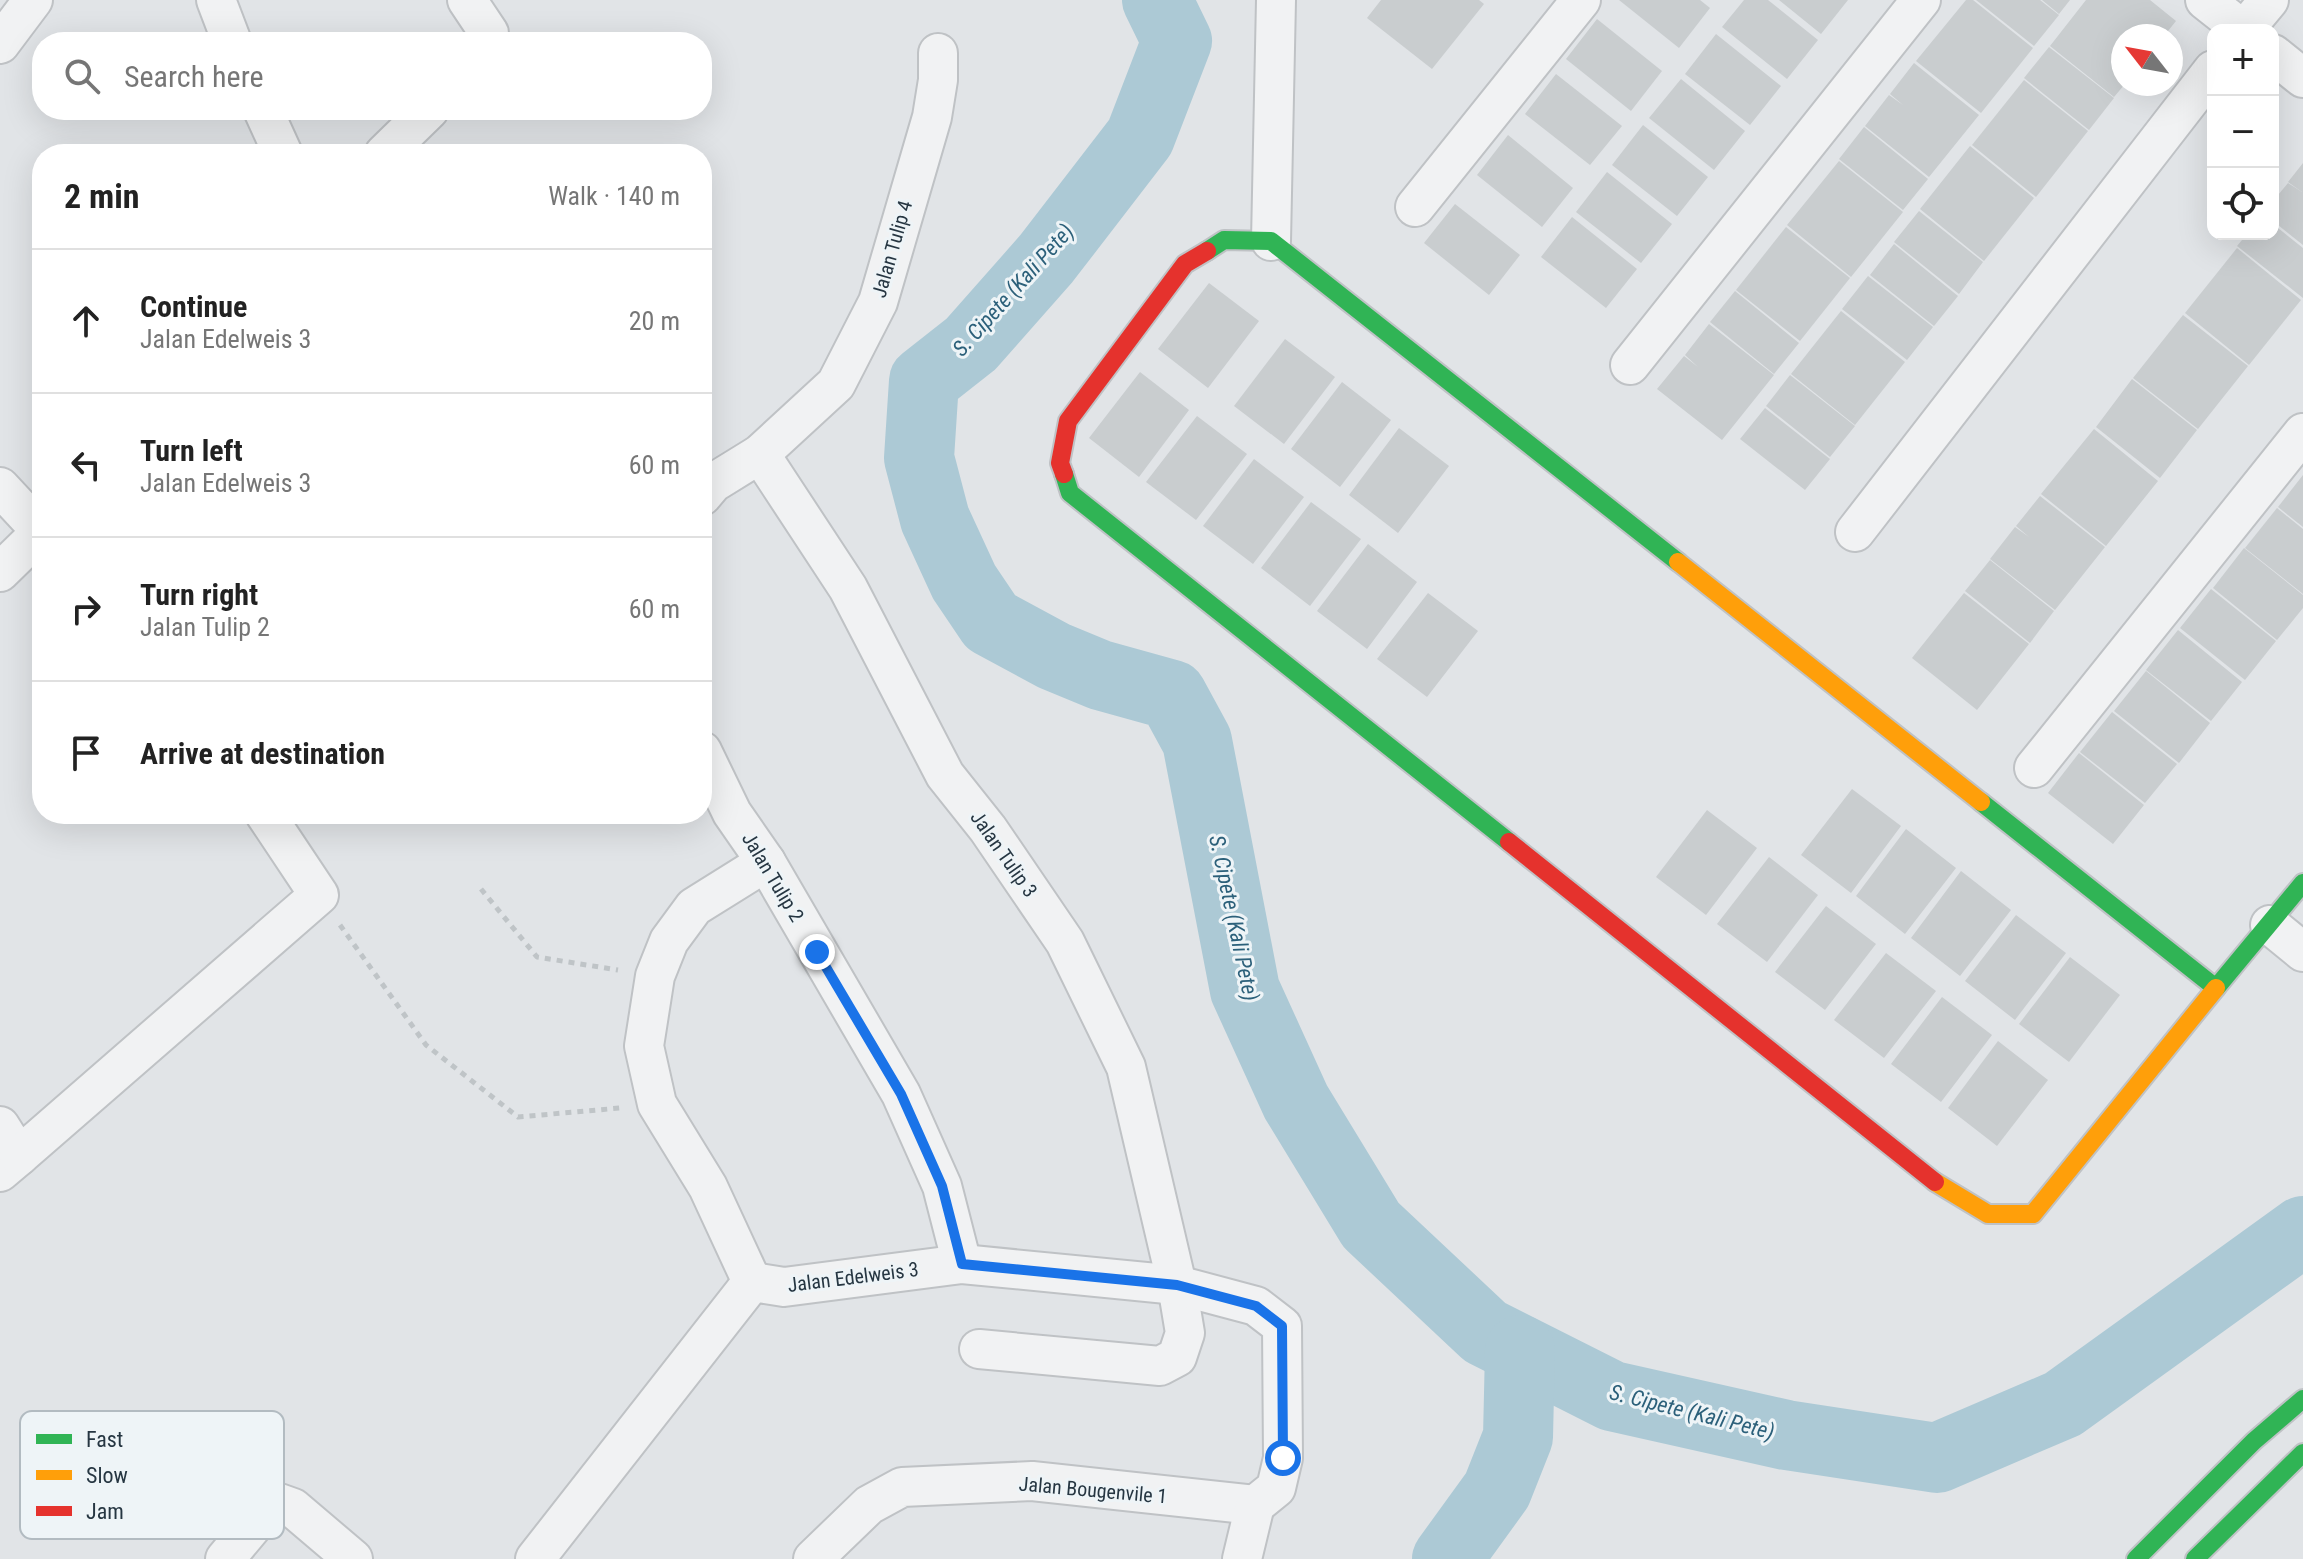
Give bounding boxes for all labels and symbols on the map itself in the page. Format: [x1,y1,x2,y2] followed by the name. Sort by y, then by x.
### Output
[2111,24,2183,96] north arrow
[867,198,917,300] street label: Jalan Tulip 4
[947,219,1079,362] water label: S. Cipete (Kali Pete)
[966,806,1042,902] street label: Jalan Tulip 3
[737,828,809,926] street label: Jalan Tulip 2
[1203,833,1264,1003] water label: S. Cipete (Kali Pete)
[799,934,835,970] route end
[786,1257,920,1297] street label: Jalan Edelweis 3
[1607,1379,1777,1446] water label: S. Cipete (Kali Pete)
[20,1411,284,1539] legend
[86,1427,123,1452] text: Fast
[1265,1440,1301,1476] route start
[86,1463,128,1488] text: Slow
[1018,1472,1168,1508] street label: Jalan Bougenvile 1
[86,1499,124,1524] text: Jam

